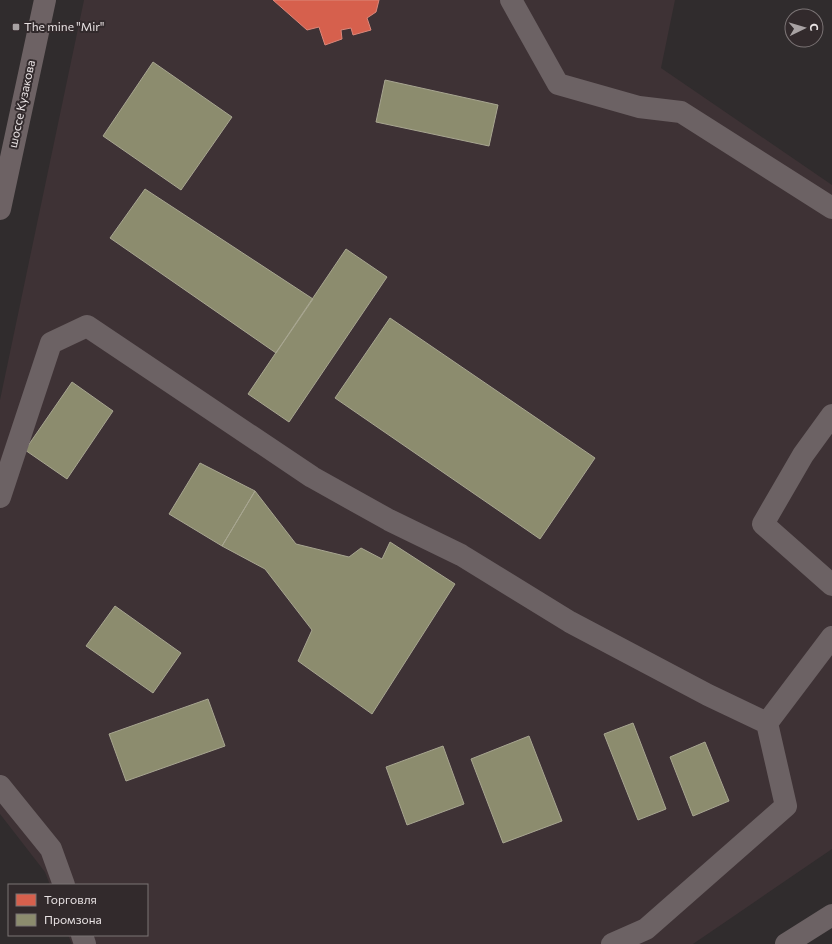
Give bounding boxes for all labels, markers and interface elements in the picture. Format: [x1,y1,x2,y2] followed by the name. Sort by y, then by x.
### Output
[784,8,824,48] north arrow
[24,19,105,33] place label: The mine "Mir"
[11,22,21,32] marker: The mine "Mir"
[808,23,821,32] text: С
[5,59,37,149] street label: шоссе Кузакова
[8,884,148,936] legend
[44,892,97,906] text: Торговля
[44,912,102,926] text: Промзона

